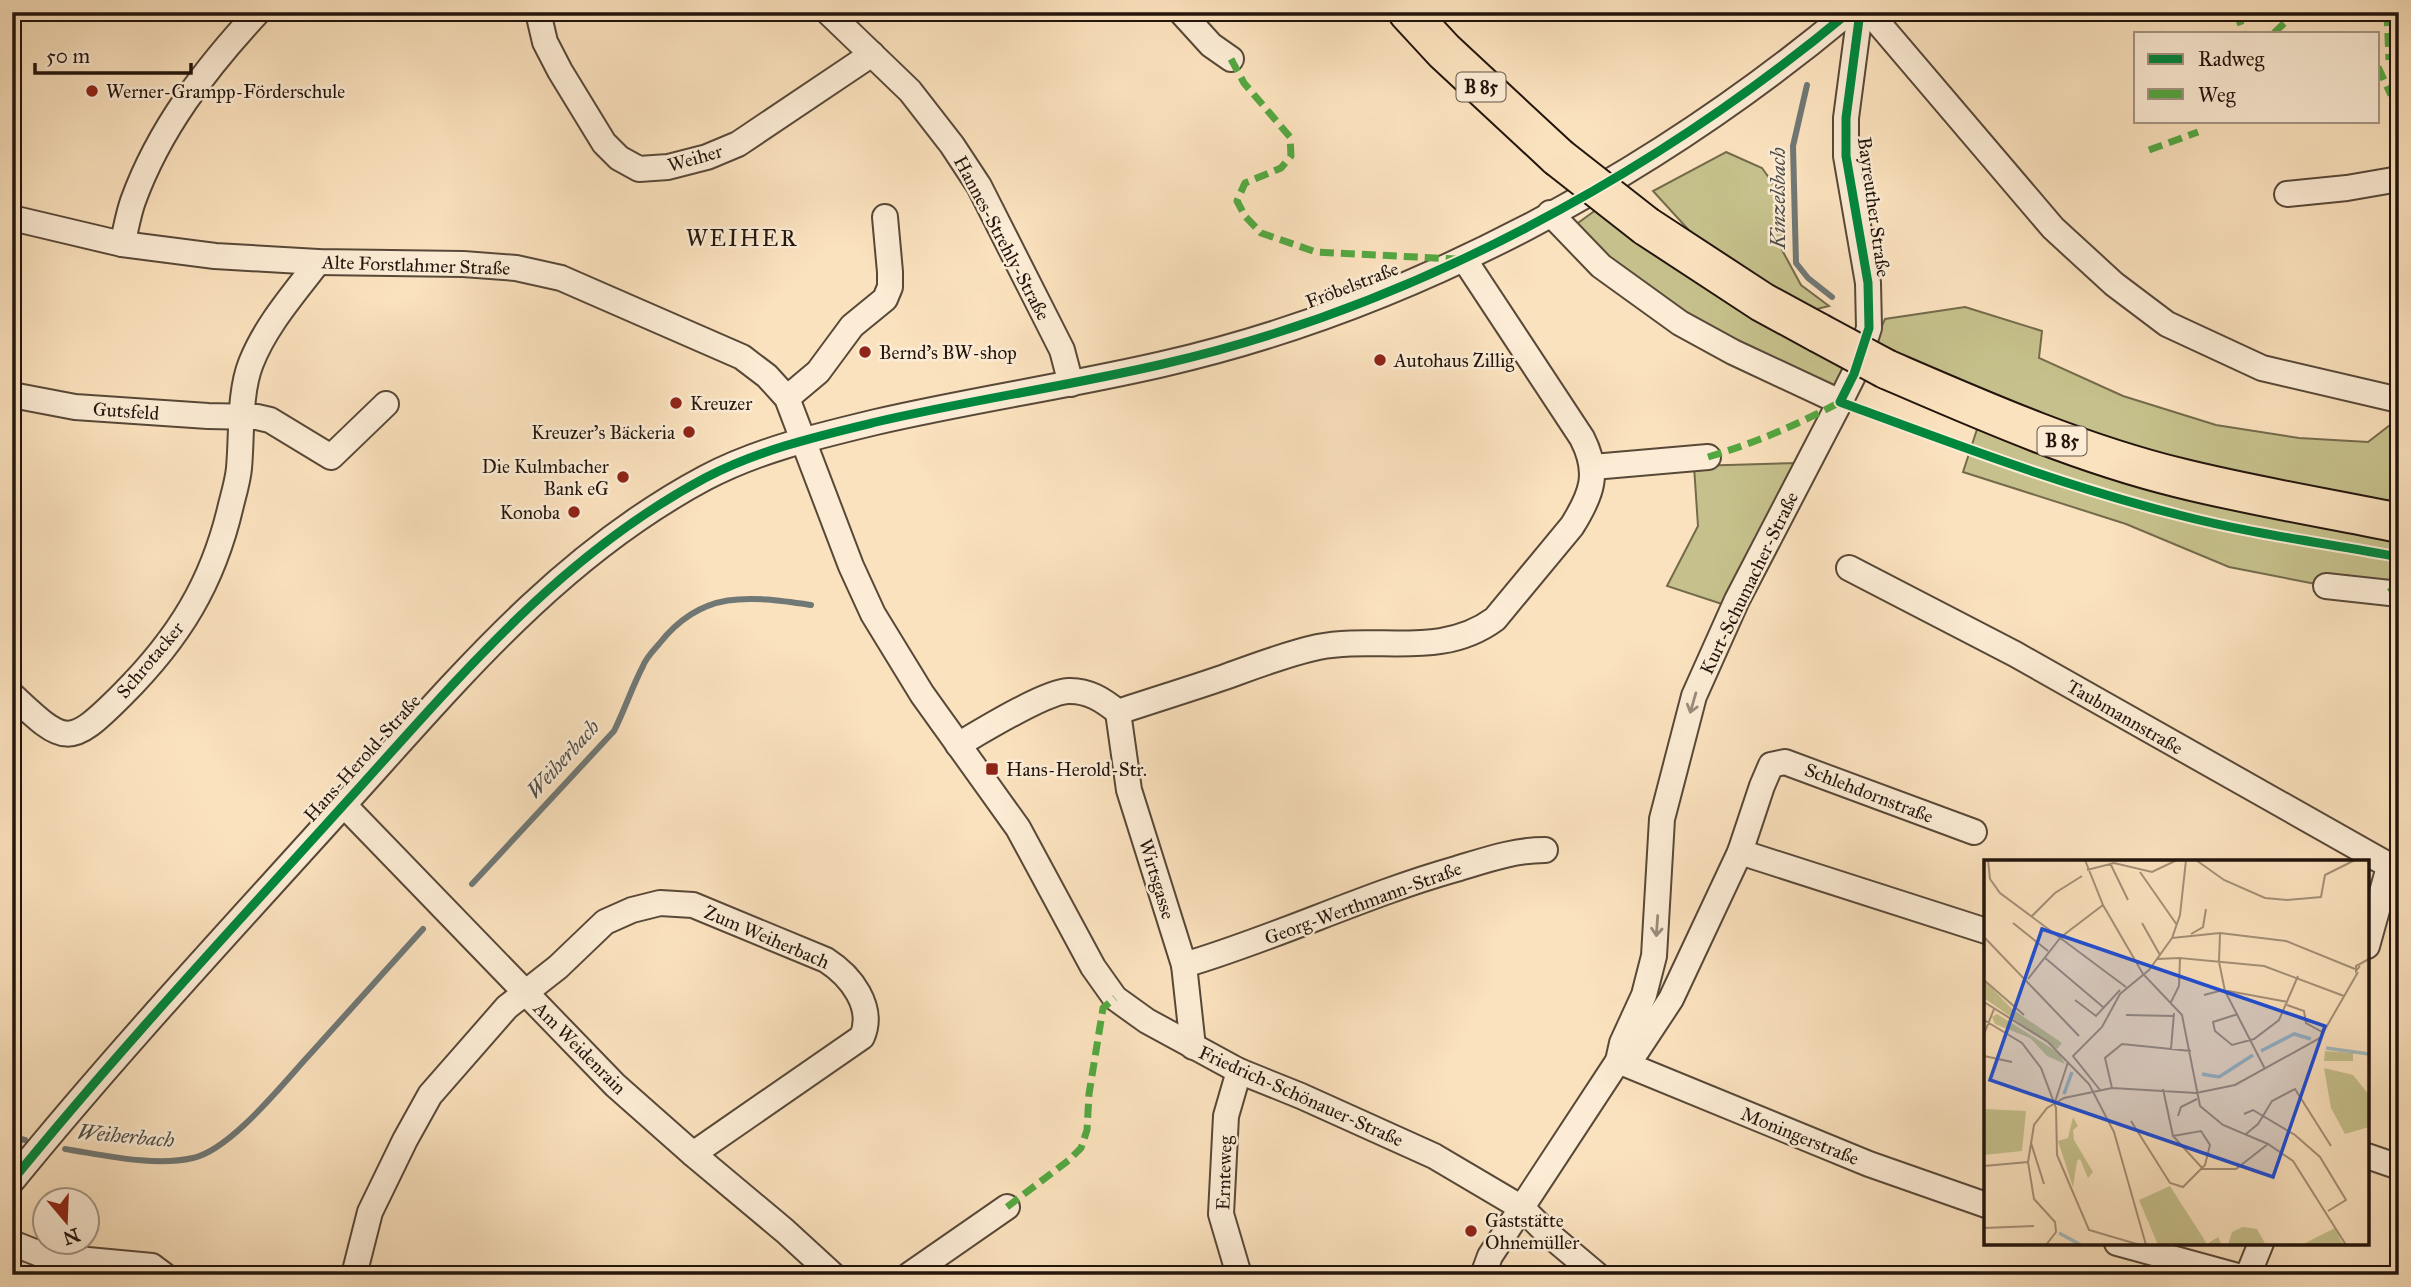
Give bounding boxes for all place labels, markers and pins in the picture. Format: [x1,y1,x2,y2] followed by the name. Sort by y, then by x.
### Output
[106,80,345,103] place label: Werner-Grampp-Förderschule
[84,83,100,99] marker: Werner-Grampp-Förderschule
[879,341,1017,364] place label: Bernd's BW-shop
[857,344,873,360] marker: Bernd's BW-shop
[1393,349,1514,373] place label: Autohaus Zillig
[1372,352,1388,368] marker: Autohaus Zillig
[690,392,753,415] place label: Kreuzer
[668,395,684,411] marker: Kreuzer
[531,421,676,444] place label: Kreuzer's Bäckeria
[681,424,697,440] marker: Kreuzer's Bäckeria
[482,455,610,500] place label: Die Kulmbacher Bank eG
[615,469,631,485] marker: Die Kulmbacher Bank eG
[500,501,561,524] place label: Konoba
[566,504,582,520] marker: Konoba
[1006,758,1147,781] place label: Hans-Herold-Str.
[984,761,1000,777] marker: Hans-Herold-Str.
[1485,1209,1580,1254] place label: Gaststätte Ohnemüller
[1463,1223,1479,1239] marker: Gaststätte Ohnemüller

